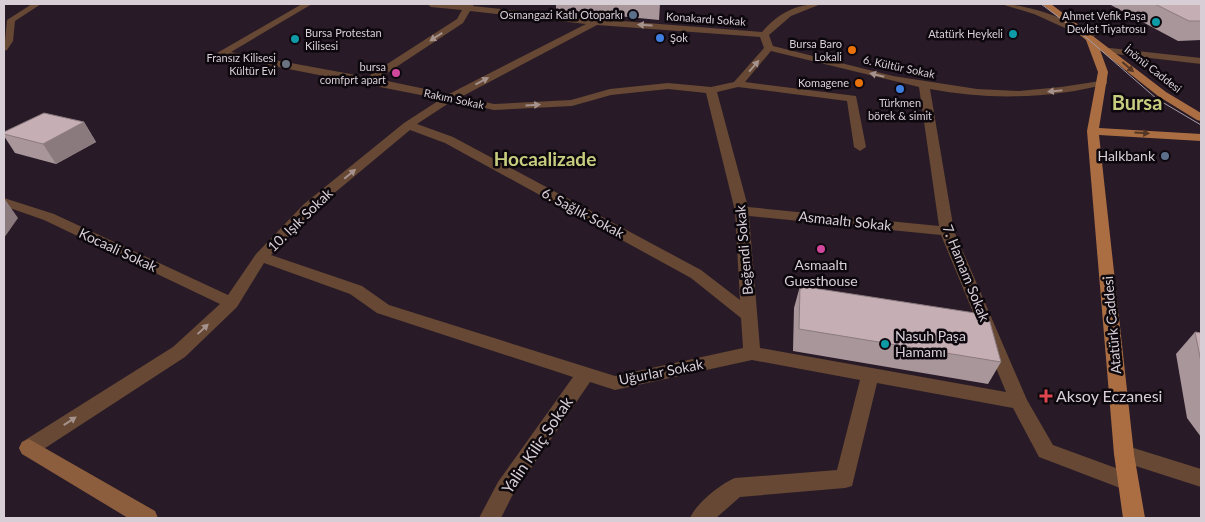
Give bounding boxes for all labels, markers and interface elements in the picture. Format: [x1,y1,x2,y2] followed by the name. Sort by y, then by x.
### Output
[500,8,623,21] place label: Osmangazi Katlı Otoparkı
[627,9,639,21] marker: Osmangazi Katlı Otoparkı
[666,9,747,28] street label: Konakardı Sokak
[1062,9,1146,35] place label: Ahmet Vefik Paşa Devlet Tiyatrosu
[1150,16,1162,28] marker: Ahmet Vefik Paşa Devlet Tiyatrosu
[637,21,653,29] one-way arrow
[305,26,382,52] place label: Bursa Protestan Kilisesi
[928,27,1003,40] place label: Atatürk Heykeli
[1007,28,1019,40] marker: Atatürk Heykeli
[670,31,688,44] place label: Şok
[430,32,443,41] one-way arrow
[654,32,666,44] marker: Şok
[289,33,301,45] marker: Bursa Protestan Kilisesi
[789,37,842,63] place label: Bursa Baro Lokali
[1122,42,1185,95] street label: İnönü Caddesi
[846,44,858,56] marker: Bursa Baro Lokali
[206,51,276,77] place label: Fransız Kilisesi Kültür Evi
[862,53,937,81] street label: 6. Kültür Sokak
[280,58,292,70] marker: Fransız Kilisesi Kültür Evi
[749,59,760,72] one-way arrow
[320,60,386,86] place label: bursa comfprt apart
[1122,62,1135,73] one-way arrow
[390,67,402,79] marker: bursa comfprt apart
[870,71,885,79] one-way arrow
[798,76,849,89] place label: Komagene
[475,77,490,85] one-way arrow
[853,77,865,89] marker: Komagene
[894,83,906,95] marker: Türkmen börek & simit
[423,86,486,111] street label: Rakım Sokak
[1047,87,1063,95] one-way arrow
[1112,90,1162,114] district label: Bursa
[868,96,932,122] place label: Türkmen börek & simit
[525,101,541,109] one-way arrow
[1134,130,1150,138] one-way arrow
[494,147,596,170] district label: Hocaalizade
[1097,147,1156,164] place label: Halkbank
[1159,150,1171,162] marker: Halkbank
[343,168,356,179] one-way arrow
[264,184,336,255] street label: 10. Işık Sokak
[539,184,628,242] street label: 6. Sağlık Sokak
[731,204,756,296] street label: Beğendi Sokak
[798,207,893,234] street label: Asmaaltı Sokak
[939,222,994,324] street label: 7. Hamam Sokak
[76,224,161,275] street label: Kocaali Sokak
[815,243,827,255] marker: Asmaaltı Guesthouse
[784,256,858,289] place label: Asmaaltı Guesthouse
[1099,275,1124,375] street label: Atatürk Caddesi
[197,323,209,335] one-way arrow
[895,327,966,360] place label: Nasuh Paşa Hamamı
[879,338,891,350] marker: Nasuh Paşa Hamamı
[617,355,705,388] street label: Uğurlar Sokak
[1056,386,1162,405] place label: Aksoy Eczanesi
[1040,390,1052,402] marker: Aksoy Eczanesi
[497,392,576,497] street label: Yalin Kiliç Sokak
[63,417,77,426] one-way arrow

